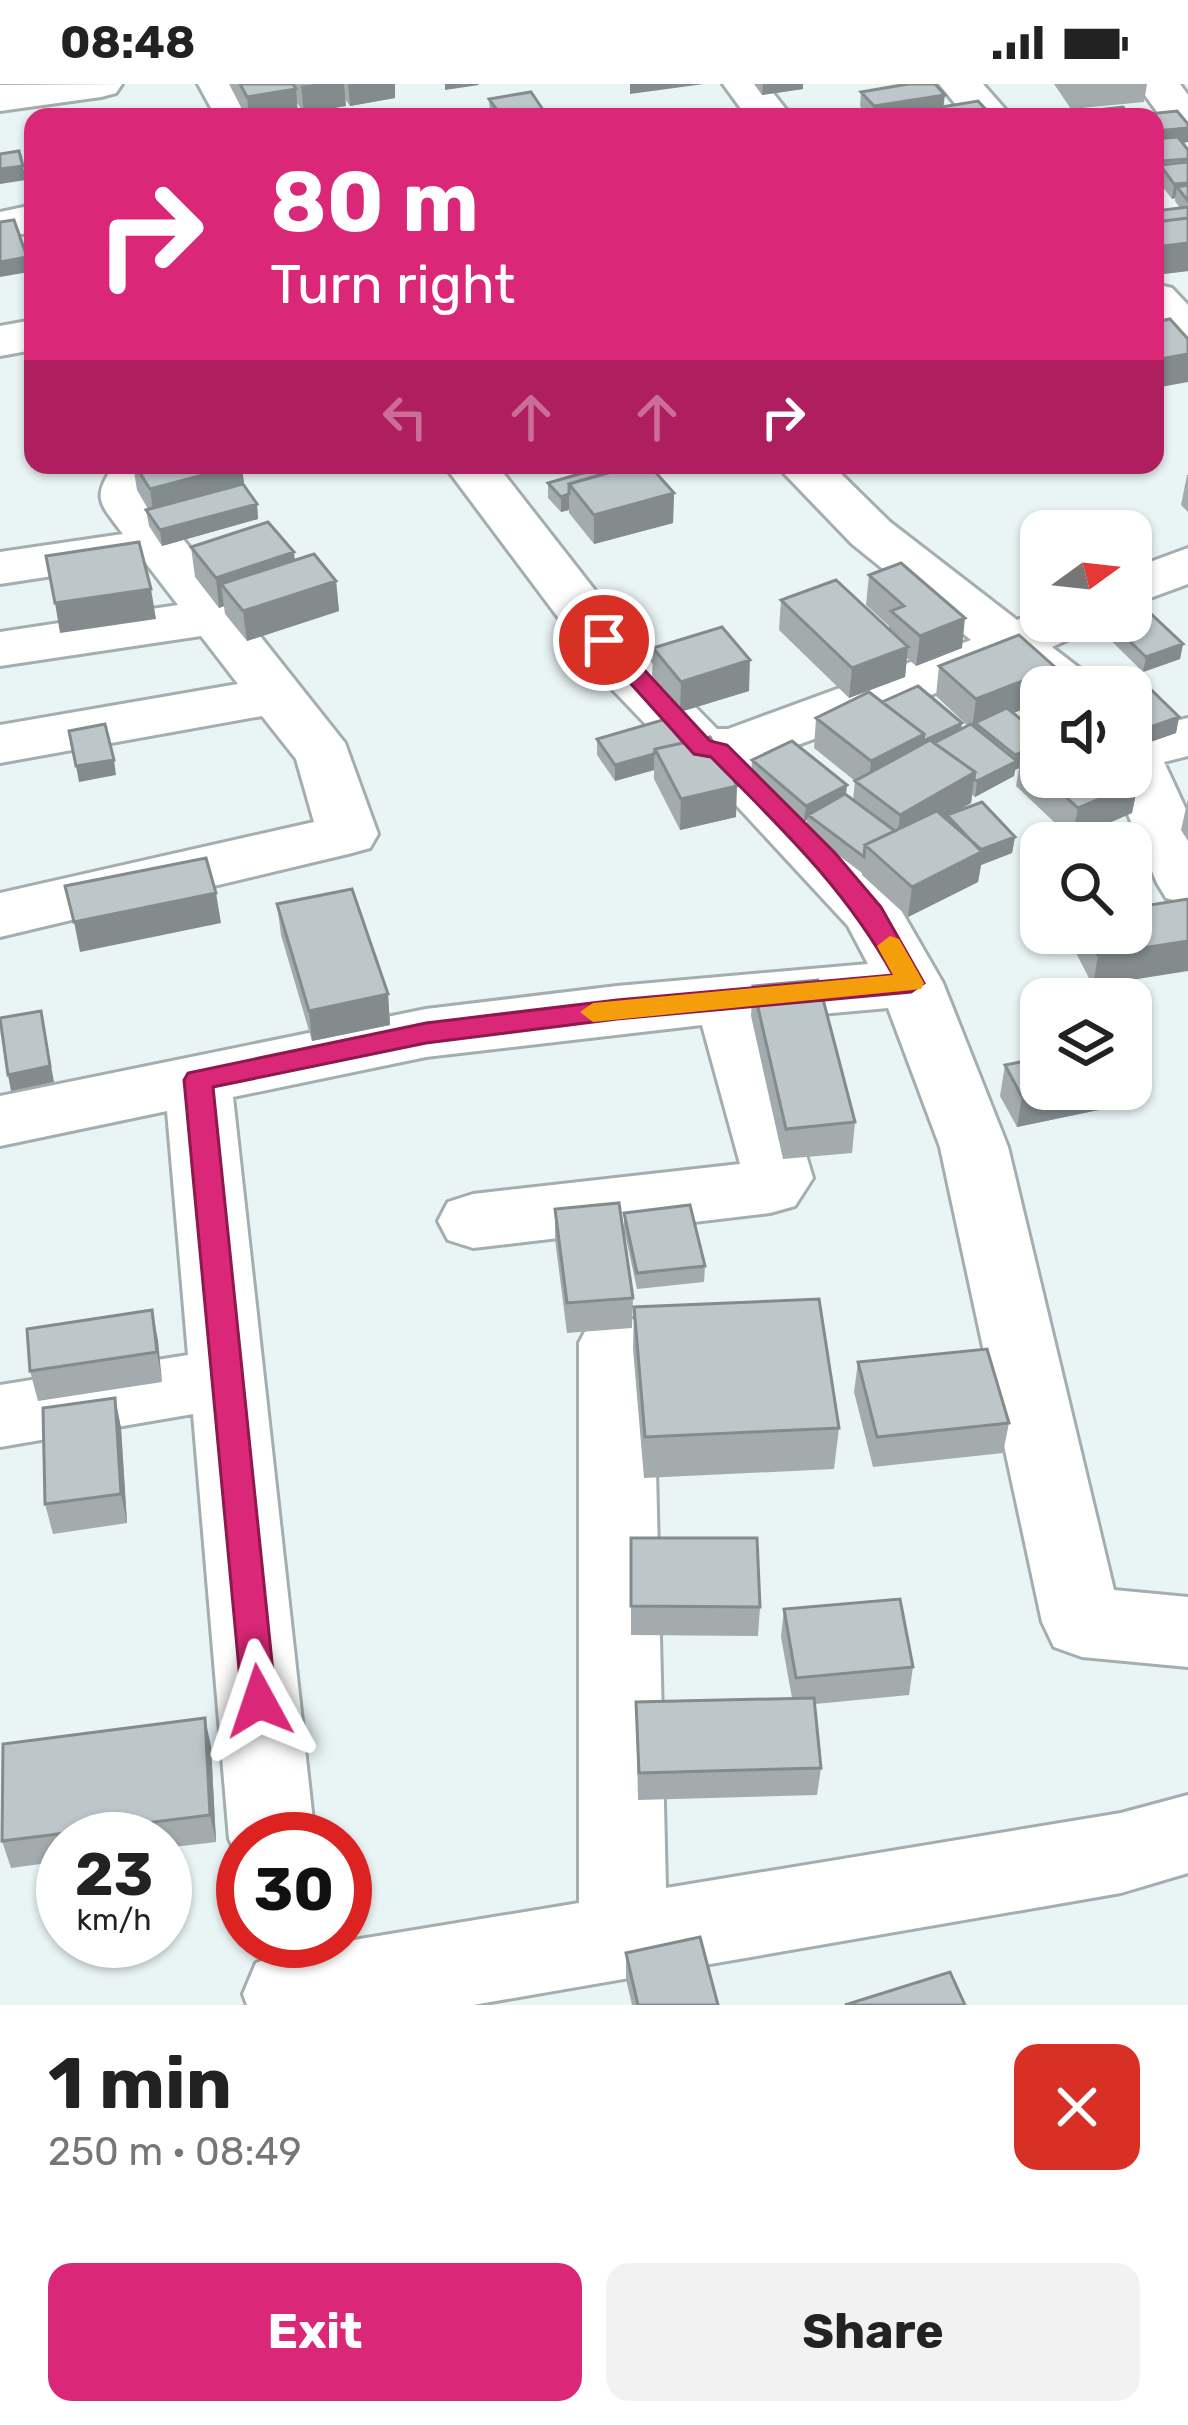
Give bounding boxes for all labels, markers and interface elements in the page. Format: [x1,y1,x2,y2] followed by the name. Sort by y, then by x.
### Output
[60,16,195,69] text: 08:48
[270,152,479,252] text: 80 m
[72,156,228,312] icon: right
[270,253,515,317] text: Turn right
[372,384,438,450] icon: left
[498,384,564,450] icon: ahead
[624,384,690,450] icon: ahead
[750,384,816,450] icon: right
[1020,510,1152,642] north arrow
[1020,510,1152,1110] map controls
[553,589,655,691] pin
[571,607,637,673] icon: arrive
[1020,666,1152,798] button: sound
[1020,822,1152,954] button: search
[1020,978,1152,1110] button: layers
[196,1638,322,1764] position arrow
[216,1812,372,1968] speed limit sign: 30
[75,1839,153,1910] text: 23
[77,1902,151,1938] text: km/h
[48,2041,232,2126] text: 1 min
[1014,2044,1140,2170] button: close
[48,2129,302,2175] text: 250 m · 08:49
[48,2263,582,2401] button: Exit
[606,2263,1140,2401] button: Share

